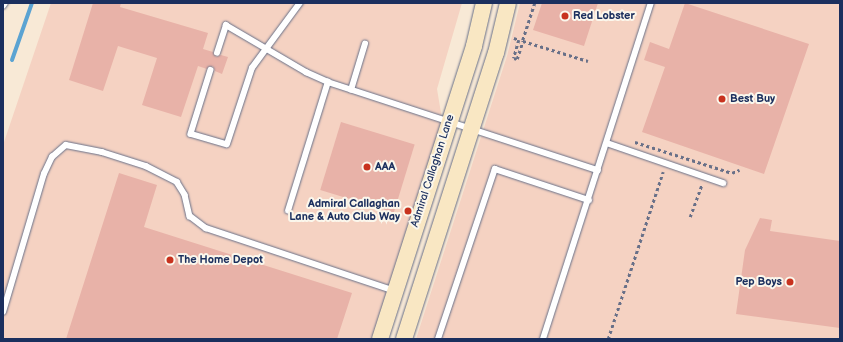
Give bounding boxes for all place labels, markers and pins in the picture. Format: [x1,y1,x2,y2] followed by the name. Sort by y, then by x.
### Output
[573,9,635,23] place label: Red Lobster
[560,11,570,21] marker: Red Lobster
[730,92,775,106] place label: Best Buy
[717,94,727,104] marker: Best Buy
[375,160,395,174] place label: AAA
[362,162,372,172] marker: AAA
[289,198,400,224] place label: Admiral Callaghan Lane & Auto Club Way
[403,206,413,216] marker: Admiral Callaghan Lane & Auto Club Way
[178,253,263,267] place label: The Home Depot
[165,255,175,265] marker: The Home Depot
[736,275,782,289] place label: Pep Boys
[785,277,795,287] marker: Pep Boys

